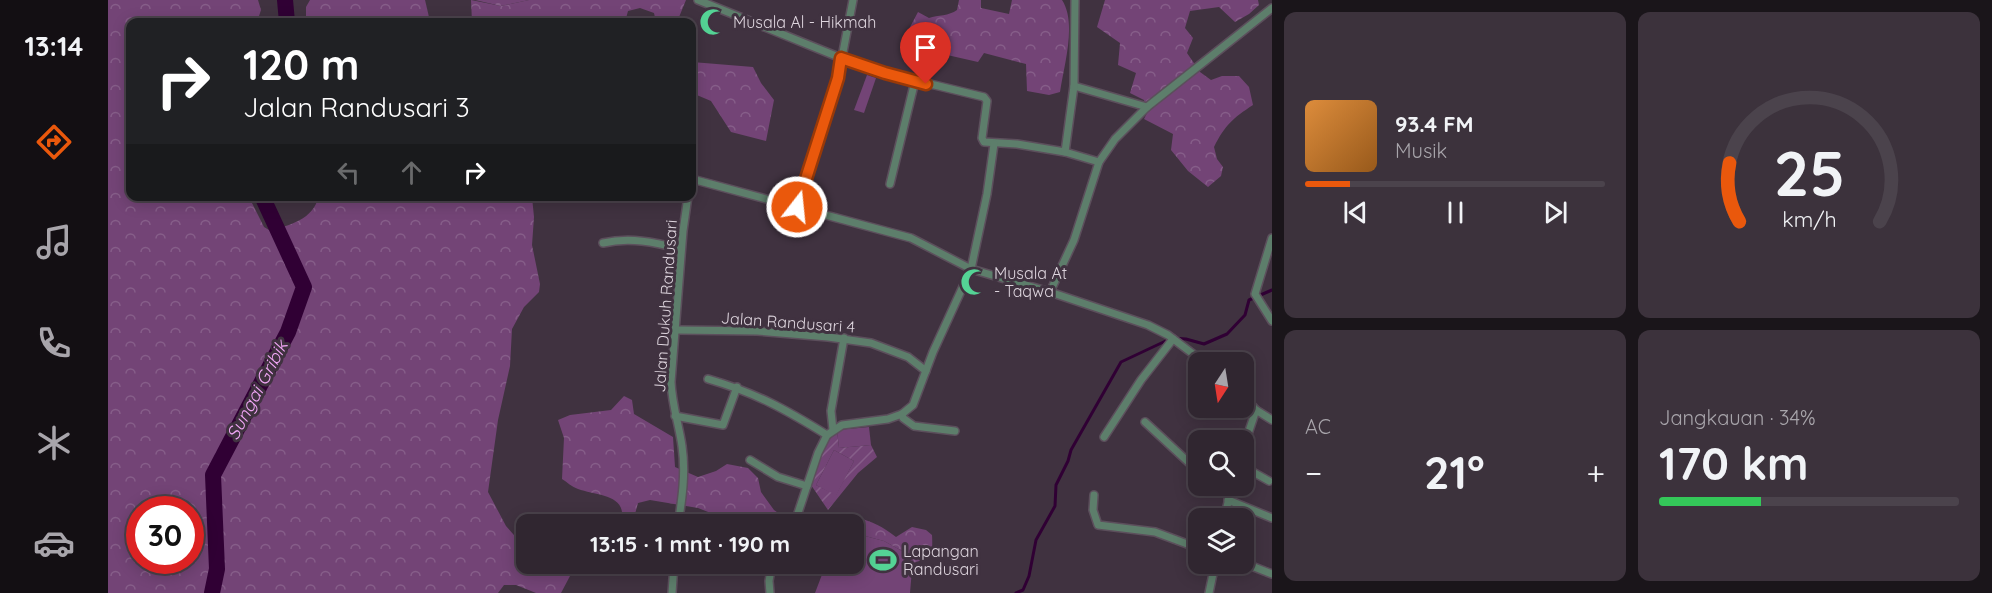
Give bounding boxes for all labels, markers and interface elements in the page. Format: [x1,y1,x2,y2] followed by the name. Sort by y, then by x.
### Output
[698,7,728,37] mosque icon: Musala Al - Hikmah
[733,12,876,32] place label: Musala Al - Hikmah
[900,22,951,84] pin
[25,29,83,63] text: 13:14
[909,31,942,64] icon: arrive
[243,38,360,91] text: 120 m
[144,42,222,120] icon: right
[243,90,470,124] text: Jalan Randusari 3
[1395,110,1474,138] text: 93.4 FM
[33,121,75,163] icon: directions
[1773,134,1845,212] text: 25
[1395,138,1447,163] text: Musik
[332,156,365,189] icon: left
[395,156,428,189] icon: ahead
[458,156,491,189] icon: right
[765,175,829,239] position arrow
[1339,196,1372,229] icon: previous
[1439,196,1472,229] icon: pause
[1539,196,1572,229] icon: next
[1782,206,1836,232] text: km/h
[649,219,681,393] street label: Jalan Dukuh Randusari
[33,221,75,263] icon: music
[994,263,1067,301] place label: Musala At - Taqwa
[959,267,989,297] mosque icon: Musala At - Taqwa
[720,307,856,337] street label: Jalan Randusari 4
[33,322,75,364] icon: phone
[221,335,293,444] water label: Sungai Gribik
[1188,352,1254,418] north arrow
[1188,352,1254,574] map controls
[1659,405,1816,430] text: Jangkauan · 34%
[1305,414,1331,439] text: AC
[33,422,75,464] icon: climate
[1188,430,1254,496] button: search
[1659,435,1809,491] text: 170 km
[1424,444,1485,500] text: 21°
[1305,452,1322,493] text: −
[1586,452,1605,493] text: +
[126,496,204,574] speed limit sign: 30
[1188,508,1254,574] button: layers
[33,522,75,564] icon: car
[590,530,790,558] text: 13:15 · 1 mnt · 190 m
[903,541,979,579] place label: Lapangan Randusari
[868,545,898,575] sports icon: Lapangan Randusari

